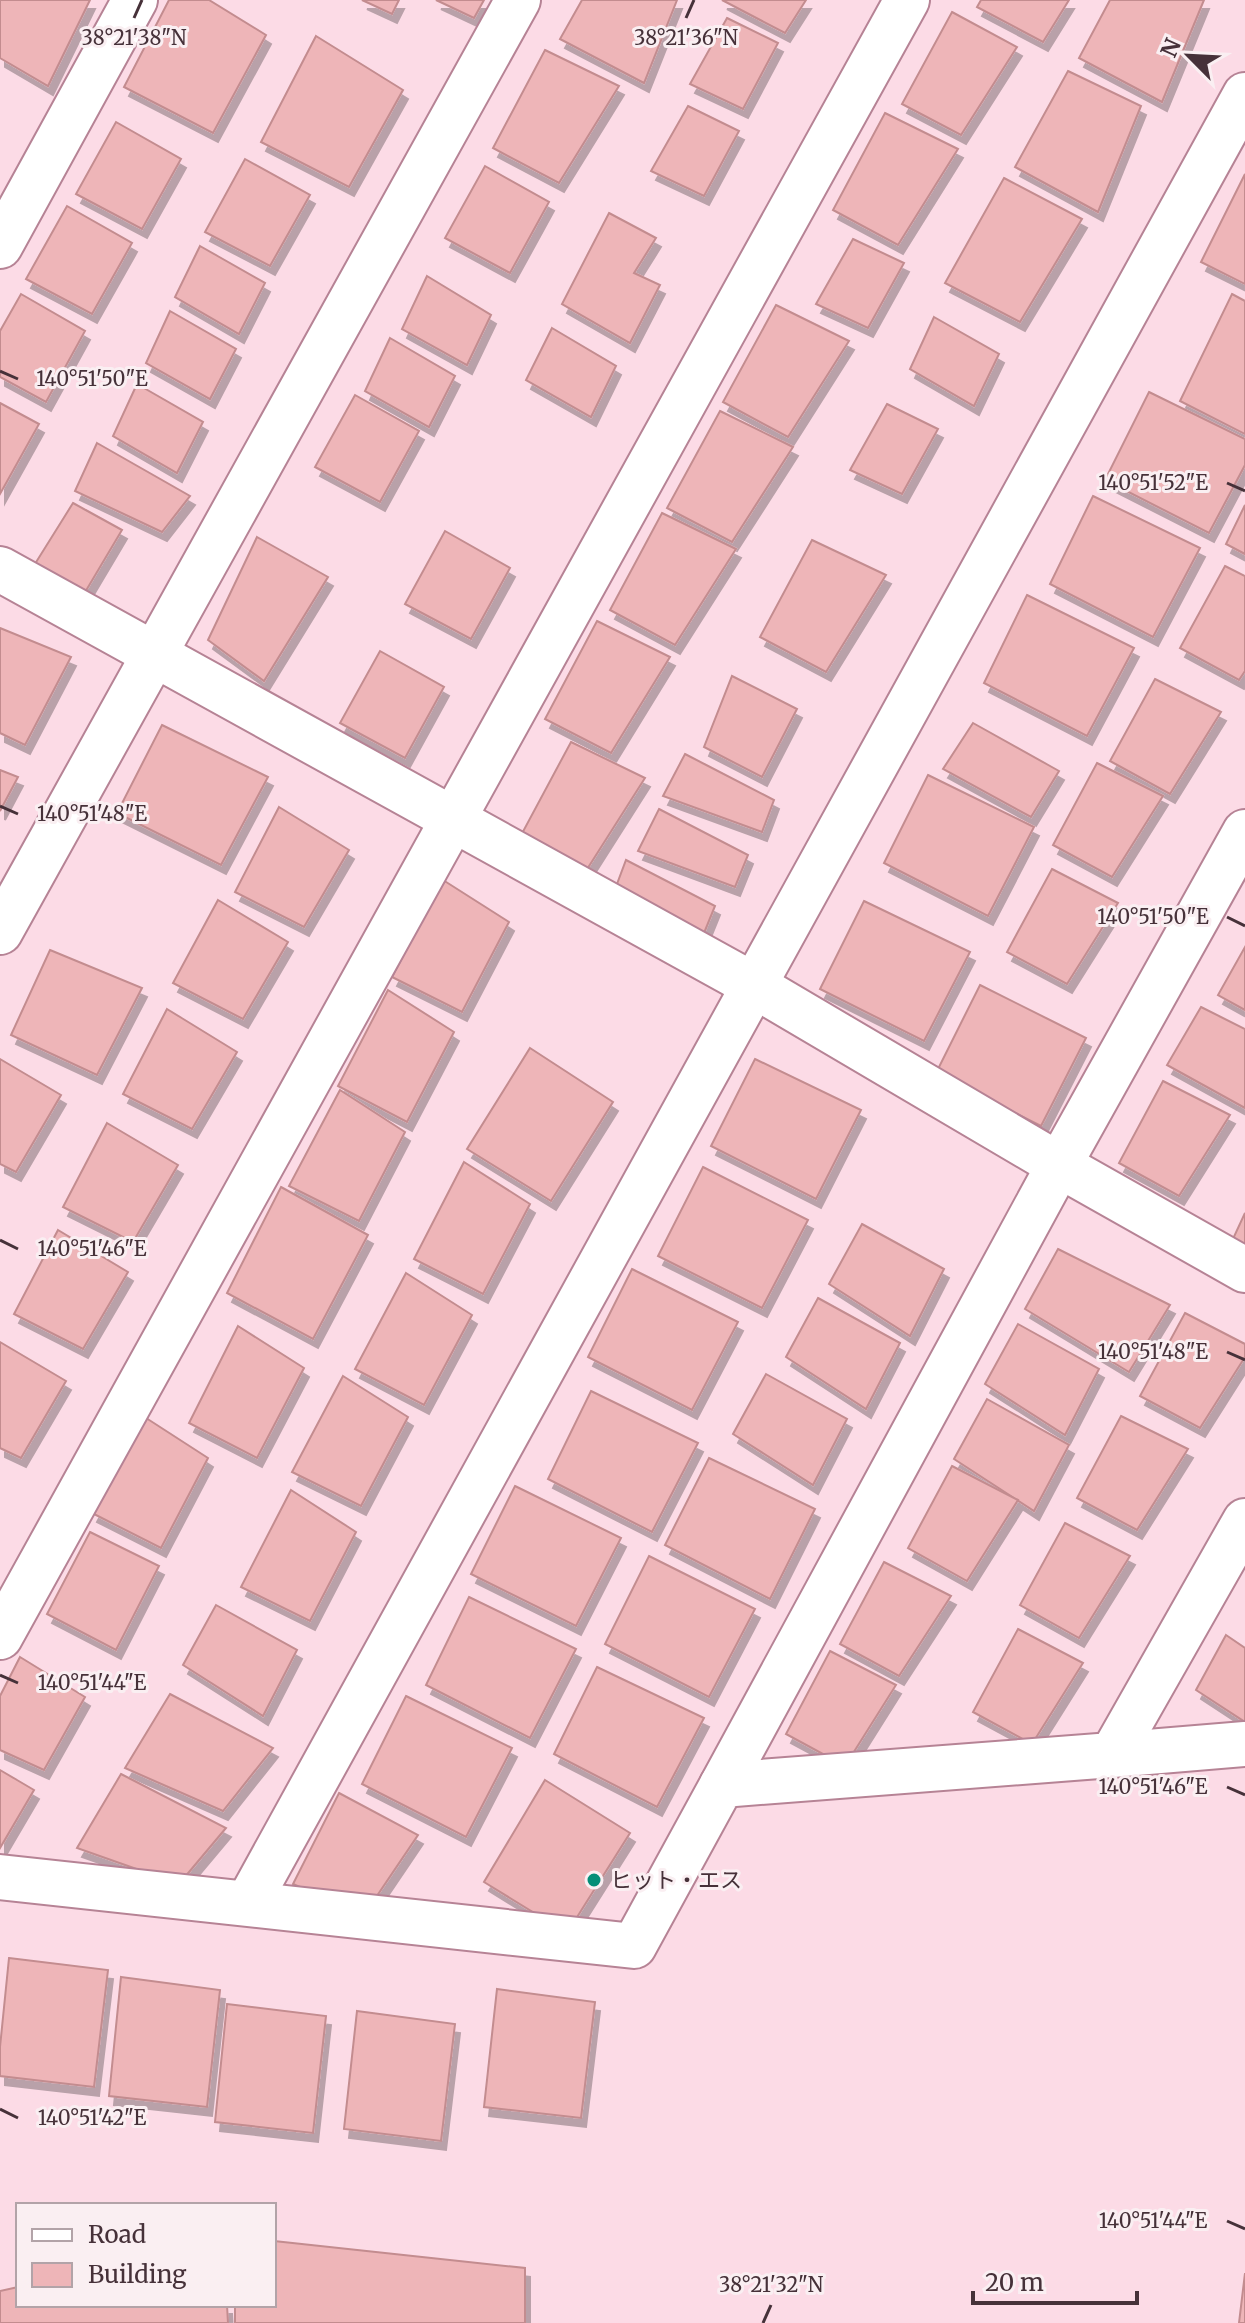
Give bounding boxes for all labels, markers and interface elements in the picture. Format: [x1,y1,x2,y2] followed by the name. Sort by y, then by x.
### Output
[1149,16,1229,96] north arrow
[82,25,187,50] text: 38°21'38"N
[634,25,739,50] text: 38°21'36"N
[1154,34,1187,62] text: N
[36,366,148,391] text: 140°51'50"E
[1098,470,1208,495] text: 140°51'52"E
[37,801,147,826] text: 140°51'48"E
[1097,904,1209,929] text: 140°51'50"E
[38,1236,147,1261] text: 140°51'46"E
[1098,1339,1208,1364] text: 140°51'48"E
[38,1670,147,1695] text: 140°51'44"E
[1099,1774,1208,1799] text: 140°51'46"E
[610,1866,742,1894] place label: ヒット・エス
[585,1871,603,1889] marker: ヒット・エス
[38,2105,147,2130] text: 140°51'42"E
[16,2203,276,2307] legend
[1099,2208,1208,2233] text: 140°51'44"E
[88,2219,146,2250] text: Road
[973,2255,1137,2305] scale bar
[88,2259,187,2290] text: Building
[985,2267,1044,2298] text: 20 m
[719,2272,824,2297] text: 38°21'32"N

